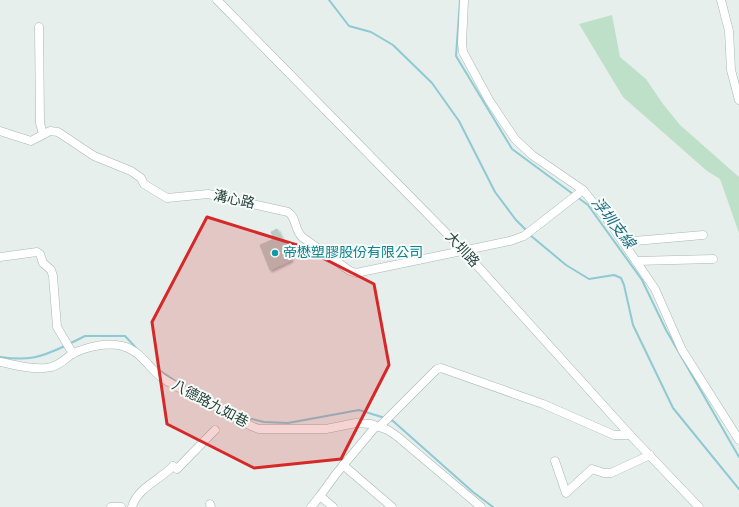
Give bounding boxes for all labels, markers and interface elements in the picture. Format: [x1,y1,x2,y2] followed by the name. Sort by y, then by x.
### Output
[212,188,256,211] street label: 溝心路
[589,194,639,253] water label: 浮圳支線
[443,229,482,270] street label: 大圳路
[283,245,423,260] place label: 帝懋塑膠股份有限公司
[270,248,280,258] marker: 帝懋塑膠股份有限公司
[170,376,251,430] street label: 八德路九如巷

